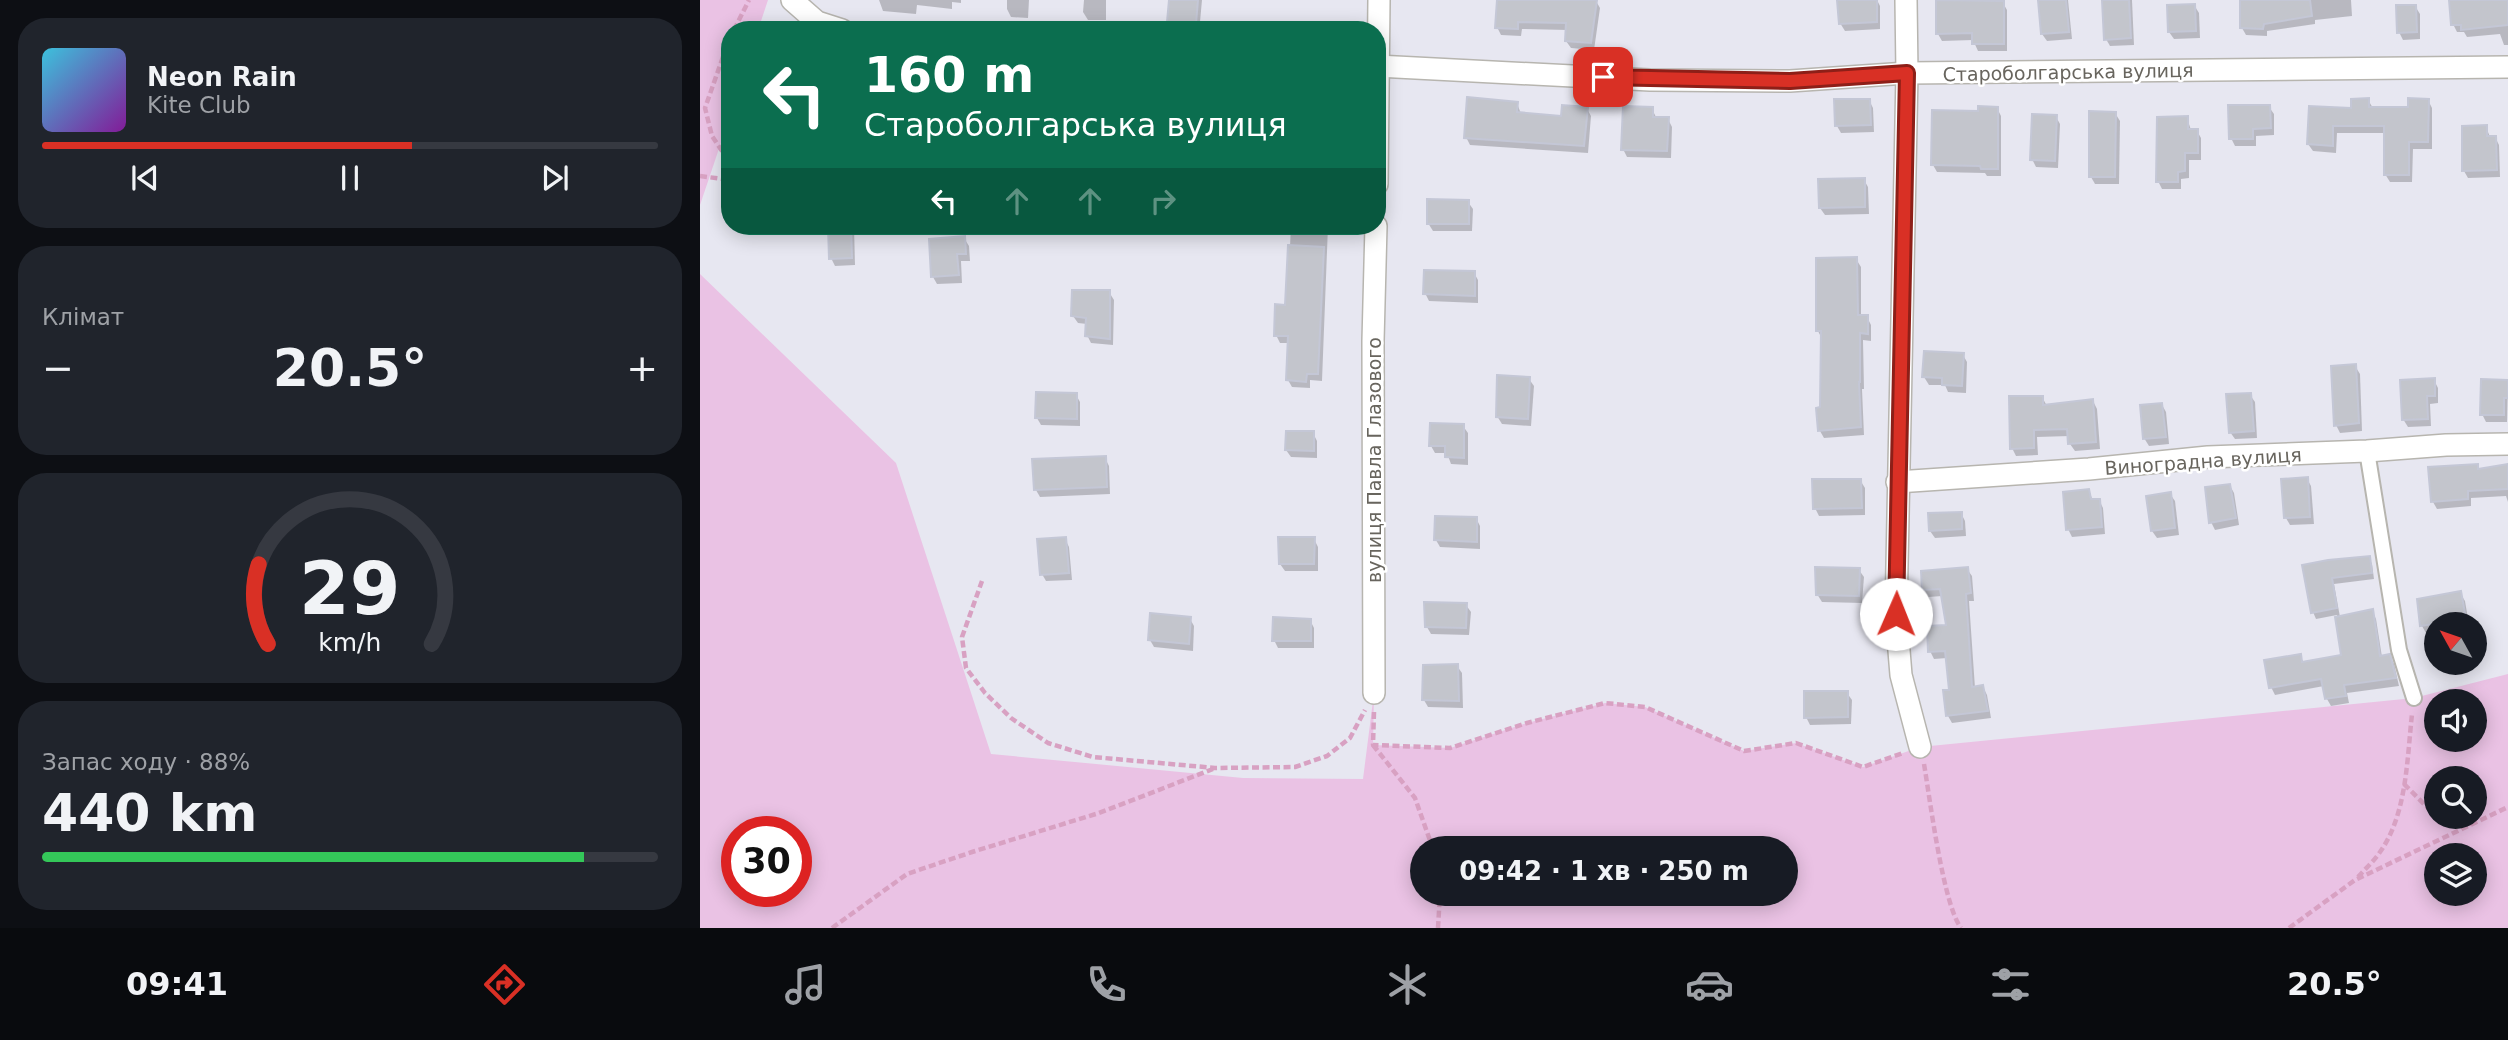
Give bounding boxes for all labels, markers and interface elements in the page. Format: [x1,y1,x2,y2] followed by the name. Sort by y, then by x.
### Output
[864,47,1034,104] text: 160 m
[1573,47,1633,107] pin
[749,49,840,140] icon: left
[1584,58,1622,96] icon: arrive
[1942,59,2194,85] street label: Староболгарська вулиця
[147,62,297,92] text: Neon Rain
[147,92,251,118] text: Kite Club
[864,106,1287,144] text: Староболгарська вулиця
[126,159,164,197] icon: previous
[331,159,369,197] icon: pause
[536,159,574,197] icon: next
[925,182,963,220] icon: left
[998,182,1036,220] icon: ahead
[1071,182,1109,220] icon: ahead
[1144,182,1182,220] icon: right
[42,304,124,330] text: Клімат
[1363,337,1385,583] street label: вулиця Павла Глазового
[273,338,427,398] text: 20.5°
[42,346,74,390] text: −
[626,346,658,390] text: +
[2104,443,2302,479] street label: Виноградна вулиця
[299,546,401,631] text: 29
[1859,577,1933,651] position arrow
[2424,612,2487,676] north arrow
[2424,612,2487,906] map controls
[318,628,382,657] text: km/h
[2424,689,2487,752] button: sound
[42,749,250,775] text: Запас ходу · 88%
[2424,766,2487,829] button: search
[42,783,257,843] text: 440 km
[721,816,812,907] speed limit sign: 30
[2424,843,2487,906] button: layers
[1459,856,1749,886] text: 09:42 · 1 хв · 250 m
[480,960,529,1009] icon: directions
[781,960,830,1009] icon: music
[1082,960,1131,1009] icon: phone
[1383,960,1432,1009] icon: climate
[1685,960,1734,1009] icon: car
[1986,960,2035,1009] icon: filters
[126,965,228,1003] text: 09:41
[2287,965,2382,1003] text: 20.5°

